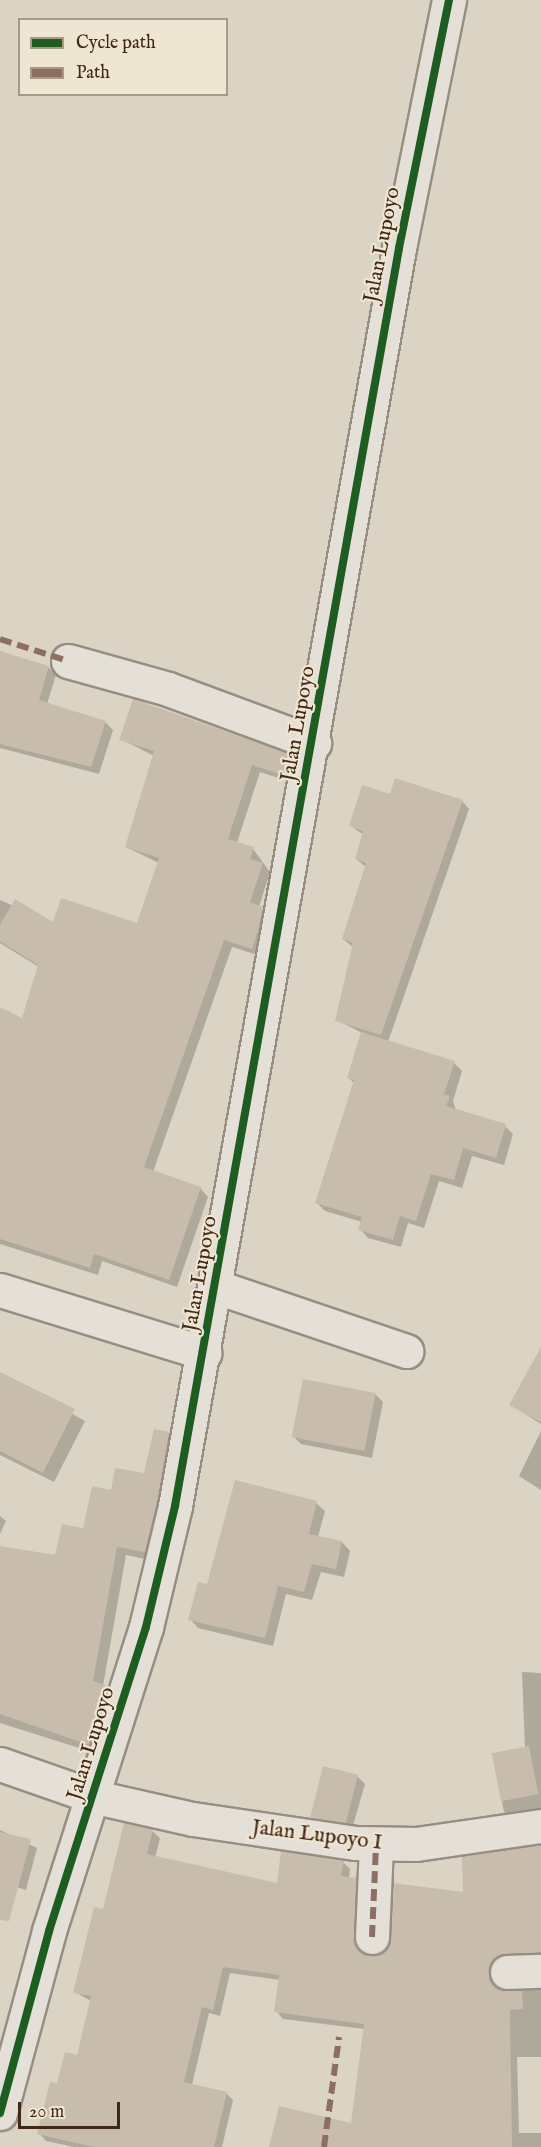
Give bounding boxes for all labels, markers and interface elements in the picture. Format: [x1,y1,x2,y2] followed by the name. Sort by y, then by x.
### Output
[18,18,228,96] legend
[76,32,156,55] text: Cycle path
[76,62,110,85] text: Path
[359,185,407,305] street label: Jalan Lupoyo
[276,664,322,784] street label: Jalan Lupoyo
[178,1214,224,1334] street label: Jalan Lupoyo
[63,1684,121,1804] street label: Jalan Lupoyo
[250,1816,384,1856] street label: Jalan Lupoyo I
[21,2090,123,2128] scale bar
[29,2101,64,2124] text: 20 m

